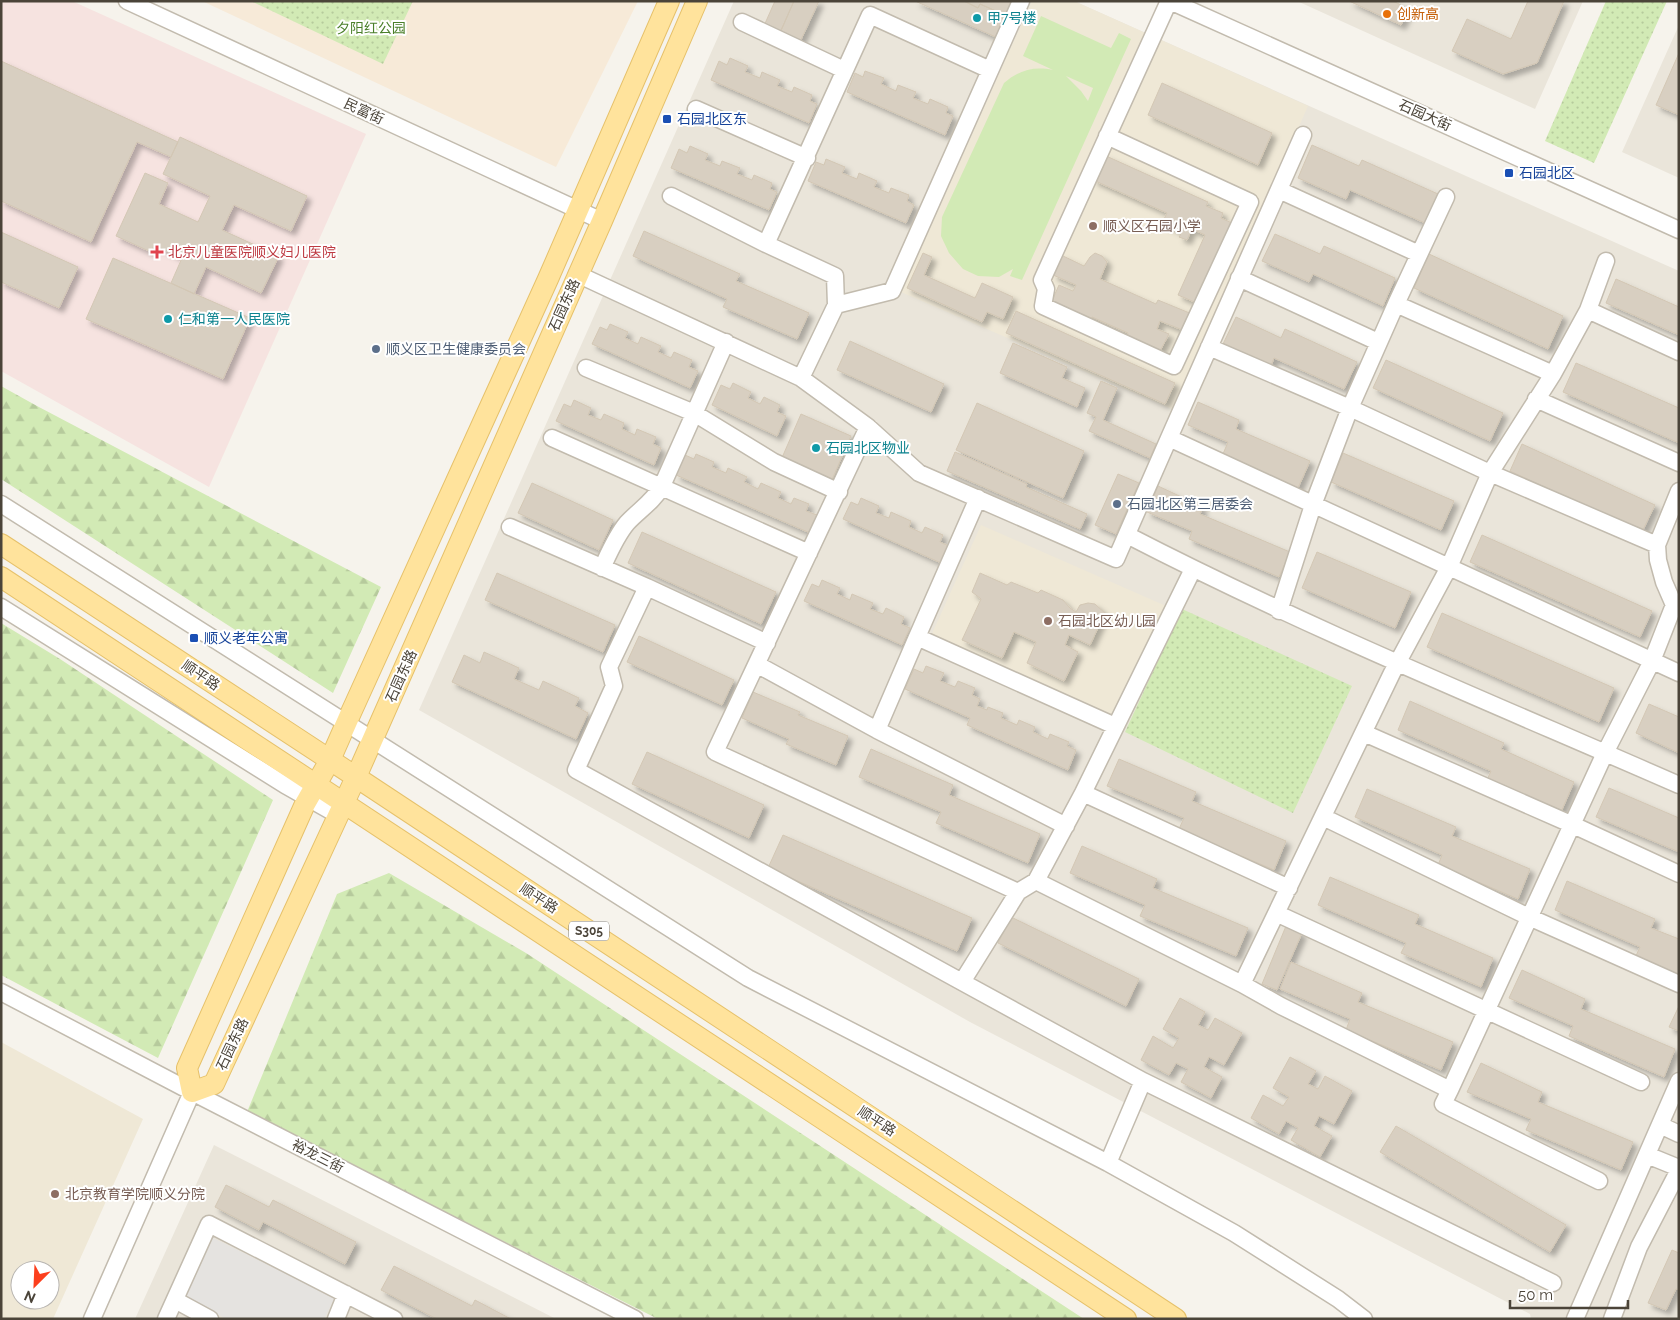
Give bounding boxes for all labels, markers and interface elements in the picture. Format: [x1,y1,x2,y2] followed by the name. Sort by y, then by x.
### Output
[1397,6,1439,22] place label: 创新高
[1381,8,1393,20] marker: 创新高
[987,10,1037,26] place label: 甲7号楼
[971,12,983,24] marker: 甲7号楼
[336,20,406,36] park label: 夕阳红公园
[342,95,386,127] street label: 民富街
[1396,96,1454,134] street label: 石园大街
[677,111,747,127] place label: 石园北区东
[661,113,673,125] marker: 石园北区东
[1519,165,1575,181] place label: 石园北区
[1503,167,1515,179] marker: 石园北区
[1103,218,1201,234] place label: 顺义区石园小学
[1087,220,1099,232] marker: 顺义区石园小学
[168,244,336,260] place label: 北京儿童医院顺义妇儿医院
[150,245,164,259] marker: 北京儿童医院顺义妇儿医院
[545,276,583,334] street label: 石园东路
[178,311,290,327] place label: 仁和第一人民医院
[162,313,174,325] marker: 仁和第一人民医院
[386,341,526,357] place label: 顺义区卫生健康委员会
[370,343,382,355] marker: 顺义区卫生健康委员会
[826,440,910,456] place label: 石园北区物业
[810,442,822,454] marker: 石园北区物业
[1127,496,1253,512] place label: 石园北区第三居委会
[1111,498,1123,510] marker: 石园北区第三居委会
[1058,613,1156,629] place label: 石园北区幼儿园
[1042,615,1054,627] marker: 石园北区幼儿园
[204,630,288,646] place label: 顺义老年公寓
[188,632,200,644] marker: 顺义老年公寓
[382,647,420,705] street label: 石园东路
[179,657,223,693] street label: 顺平路
[517,880,561,916] street label: 顺平路
[569,921,609,940] road number: S305
[213,1015,251,1073] street label: 石园东路
[855,1103,899,1139] street label: 顺平路
[289,1136,347,1176] street label: 裕龙三街
[65,1186,205,1202] place label: 北京教育学院顺义分院
[49,1188,61,1200] marker: 北京教育学院顺义分院
[10,1260,60,1310] north arrow
[1510,1278,1628,1310] scale bar
[1518,1286,1553,1304] text: 50 m
[22,1287,38,1306] text: N

